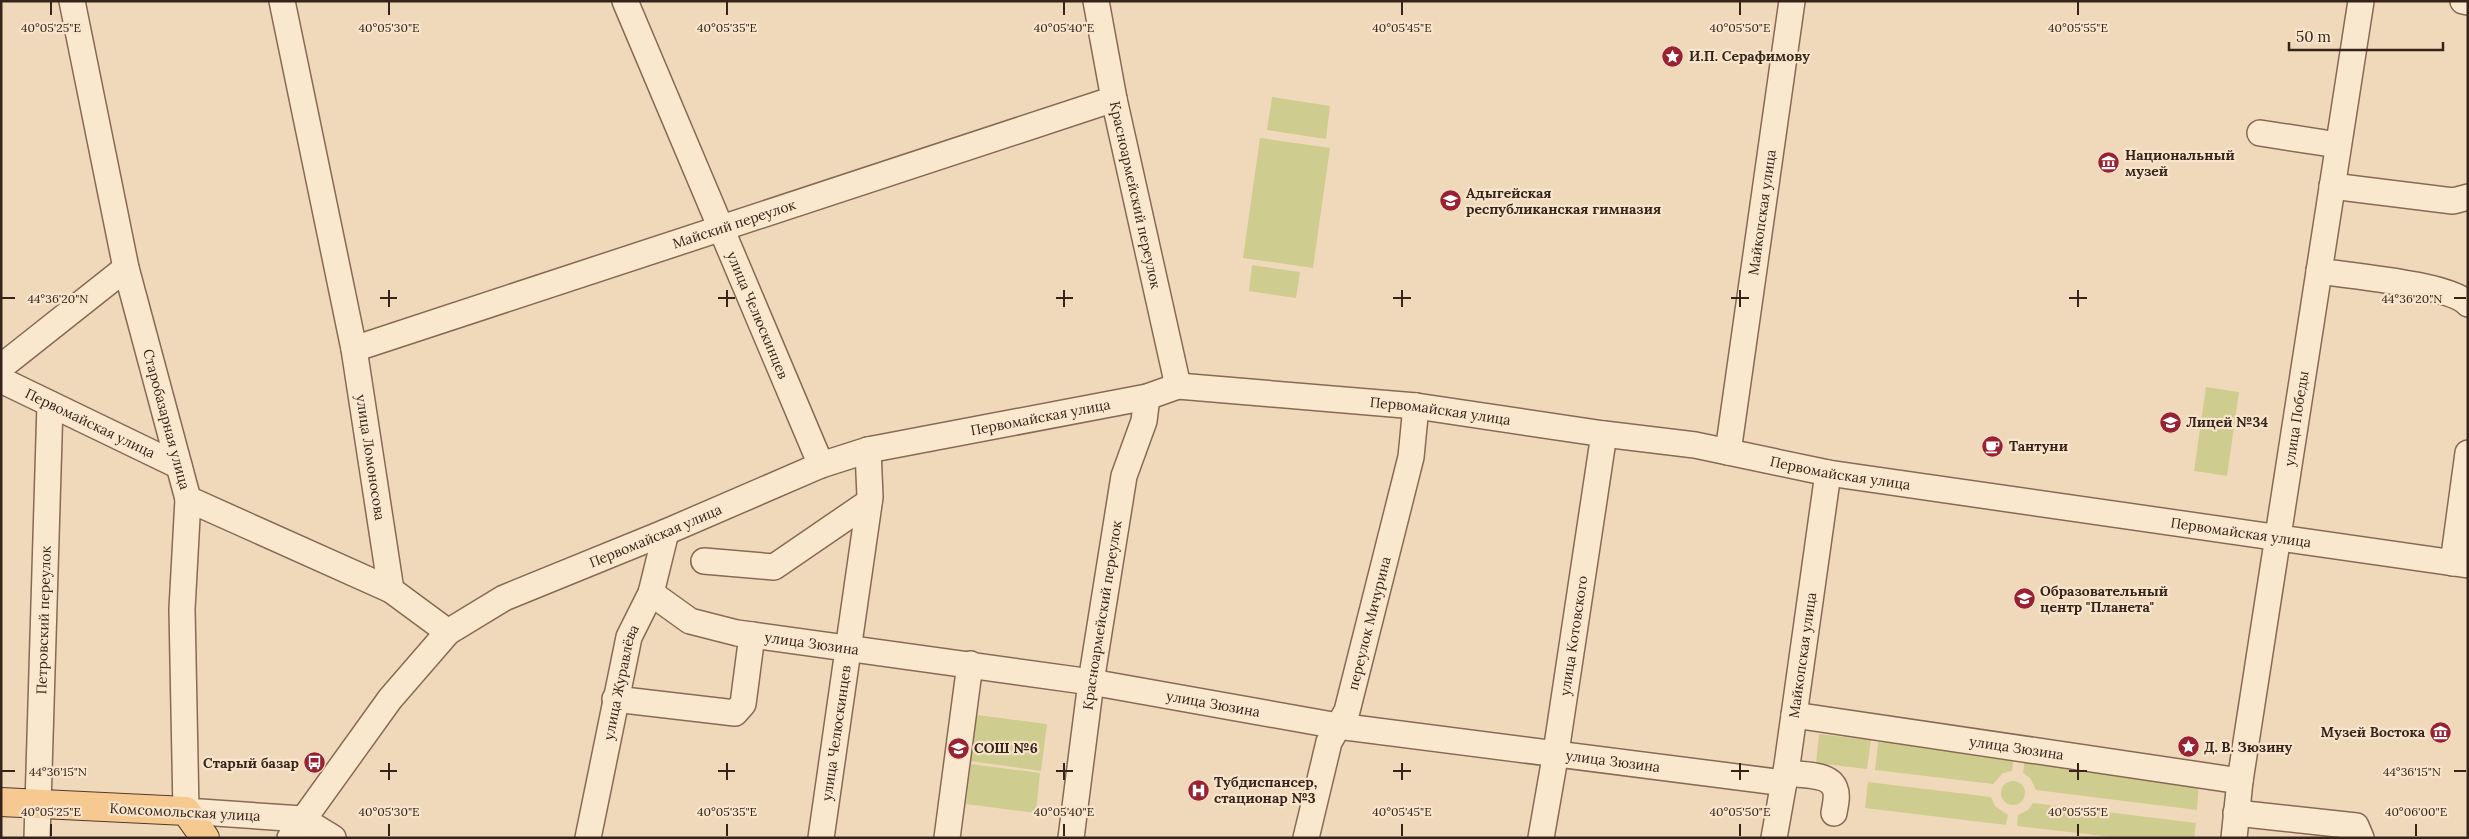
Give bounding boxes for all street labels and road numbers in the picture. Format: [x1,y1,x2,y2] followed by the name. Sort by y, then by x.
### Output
[1106,100,1165,291] street label: Красноармейский переулок
[1744,148,1780,277] street label: Майкопская улица
[670,195,798,253] street label: Майский переулок
[723,249,793,382] street label: улица Челюскинцев
[139,347,194,492] street label: Старобазарная улица
[2280,370,2312,468] street label: улица Победы
[22,384,158,462] street label: Первомайская улица
[352,393,389,522] street label: улица Ломоносова
[1369,393,1512,429] street label: Первомайская улица
[969,395,1112,439] street label: Первомайская улица
[1769,452,1912,494] street label: Первомайская улица
[586,500,724,571] street label: Первомайская улица
[2169,513,2312,551] street label: Первомайская улица
[1079,519,1126,711] street label: Красноармейский переулок
[32,545,55,695] street label: Петровский переулок
[1344,555,1395,692] street label: переулок Мичурина
[1556,574,1592,697] street label: улица Котовского
[1785,591,1820,719] street label: Майкопская улица
[599,622,643,742] street label: улица Журавлёва
[763,628,860,659] street label: улица Зюзина
[817,664,855,802] street label: улица Челюскинцев
[1165,687,1262,721] street label: улица Зюзина
[1968,732,2065,764] street label: улица Зюзина
[1565,746,1661,776] street label: улица Зюзина
[109,799,261,825] street label: Комсомольская улица

